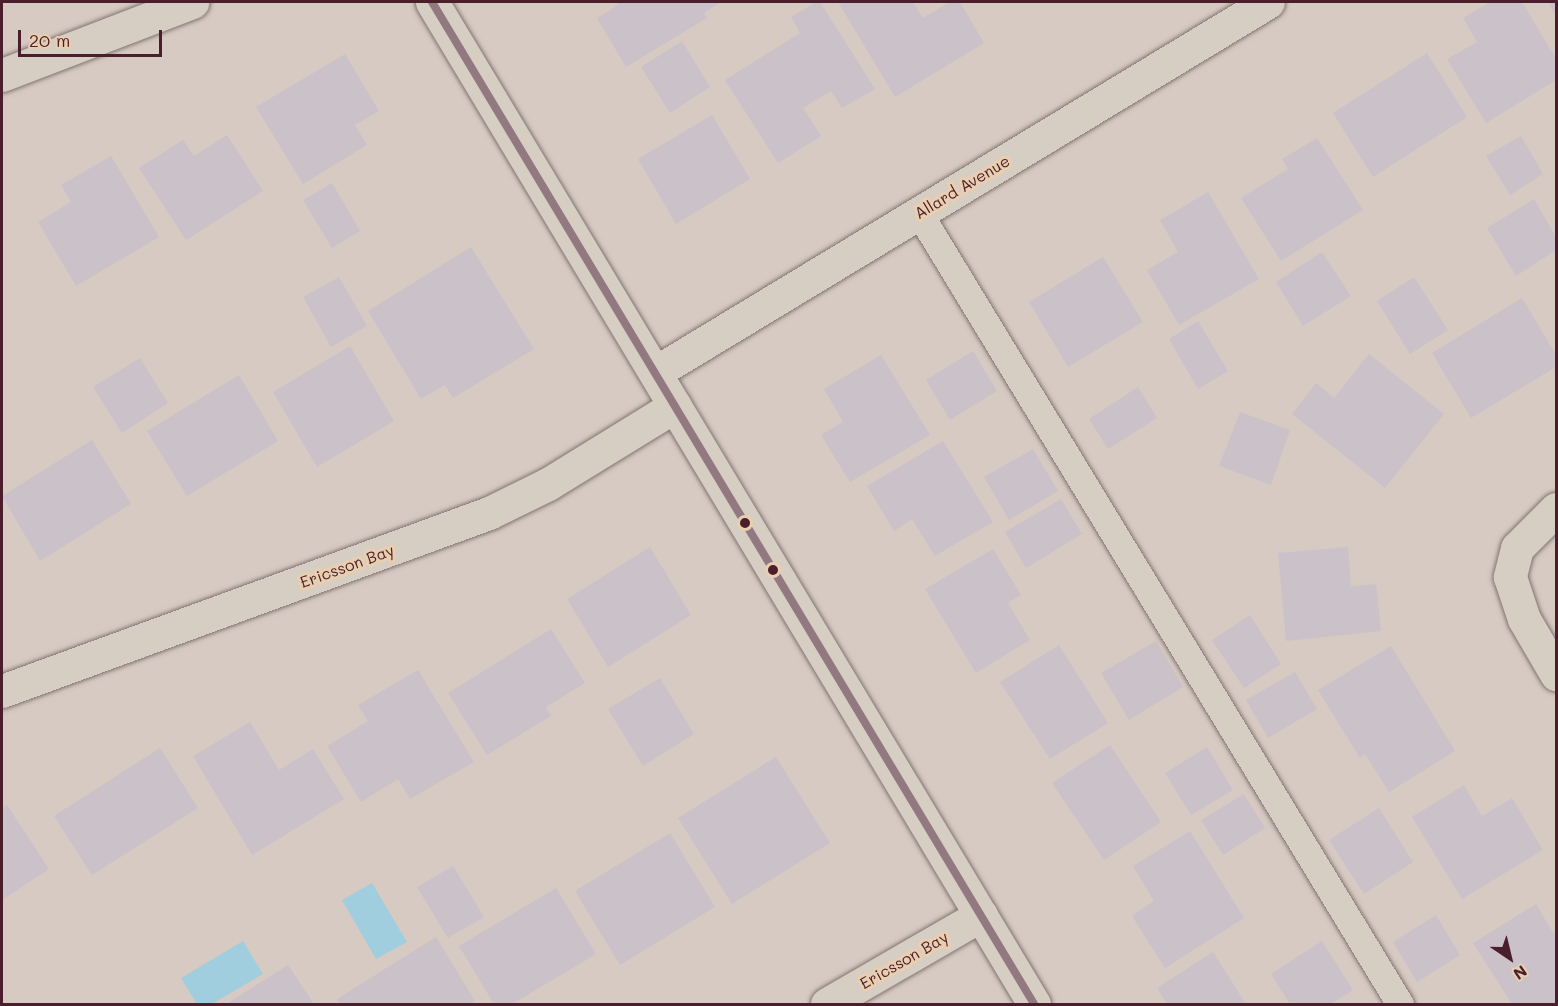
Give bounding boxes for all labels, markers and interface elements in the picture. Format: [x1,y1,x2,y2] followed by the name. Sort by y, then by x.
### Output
[21,18,165,56] scale bar
[29,28,70,52] text: 20 m
[911,151,1013,223] street label: Allard Avenue
[739,517,751,529] unlabelled marker
[297,540,397,592] street label: Ericsson Bay
[767,564,779,576] unlabelled marker
[856,927,952,993] street label: Ericsson Bay
[1480,928,1540,988] north arrow
[1510,961,1532,985] text: N

